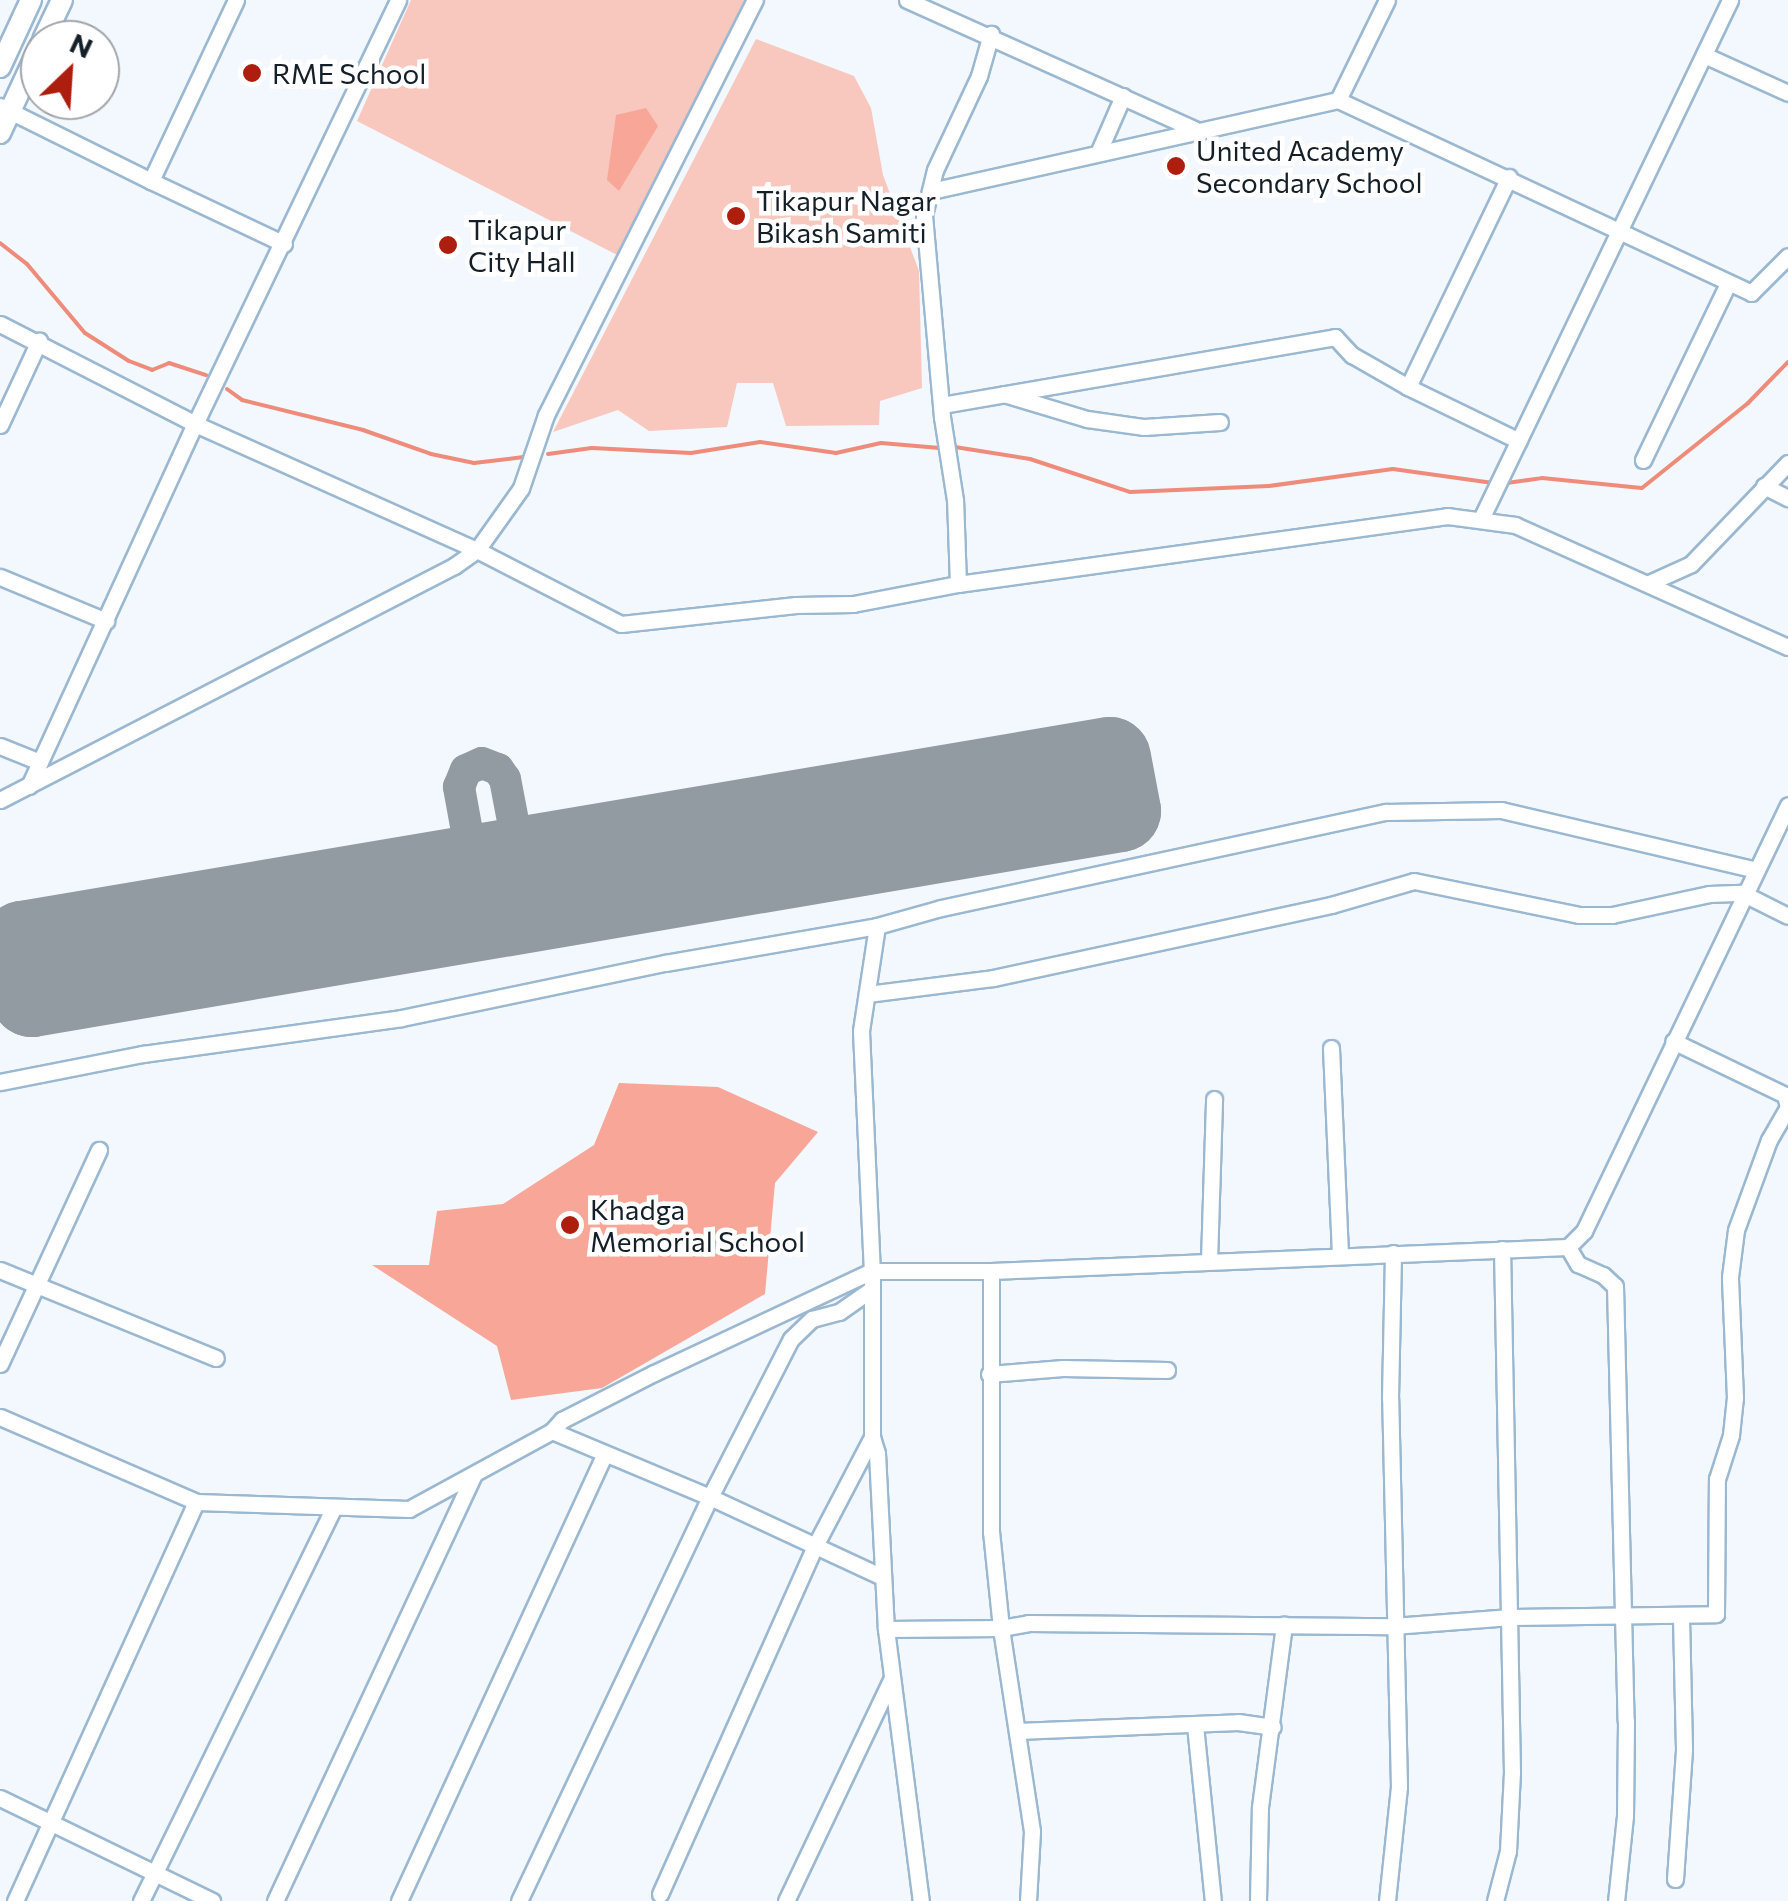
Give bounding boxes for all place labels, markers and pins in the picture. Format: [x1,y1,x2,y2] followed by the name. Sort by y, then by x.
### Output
[272,56,426,90] place label: RME School
[241,62,263,84] marker: RME School
[1196,133,1423,199] place label: United Academy Secondary School
[1165,155,1187,177] marker: United Academy Secondary School
[756,183,936,249] place label: Tikapur Nagar Bikash Samiti
[725,205,747,227] marker: Tikapur Nagar Bikash Samiti
[468,212,576,278] place label: Tikapur City Hall
[437,234,459,256] marker: Tikapur City Hall
[590,1192,805,1258] place label: Khadga Memorial School
[559,1214,581,1236] marker: Khadga Memorial School

